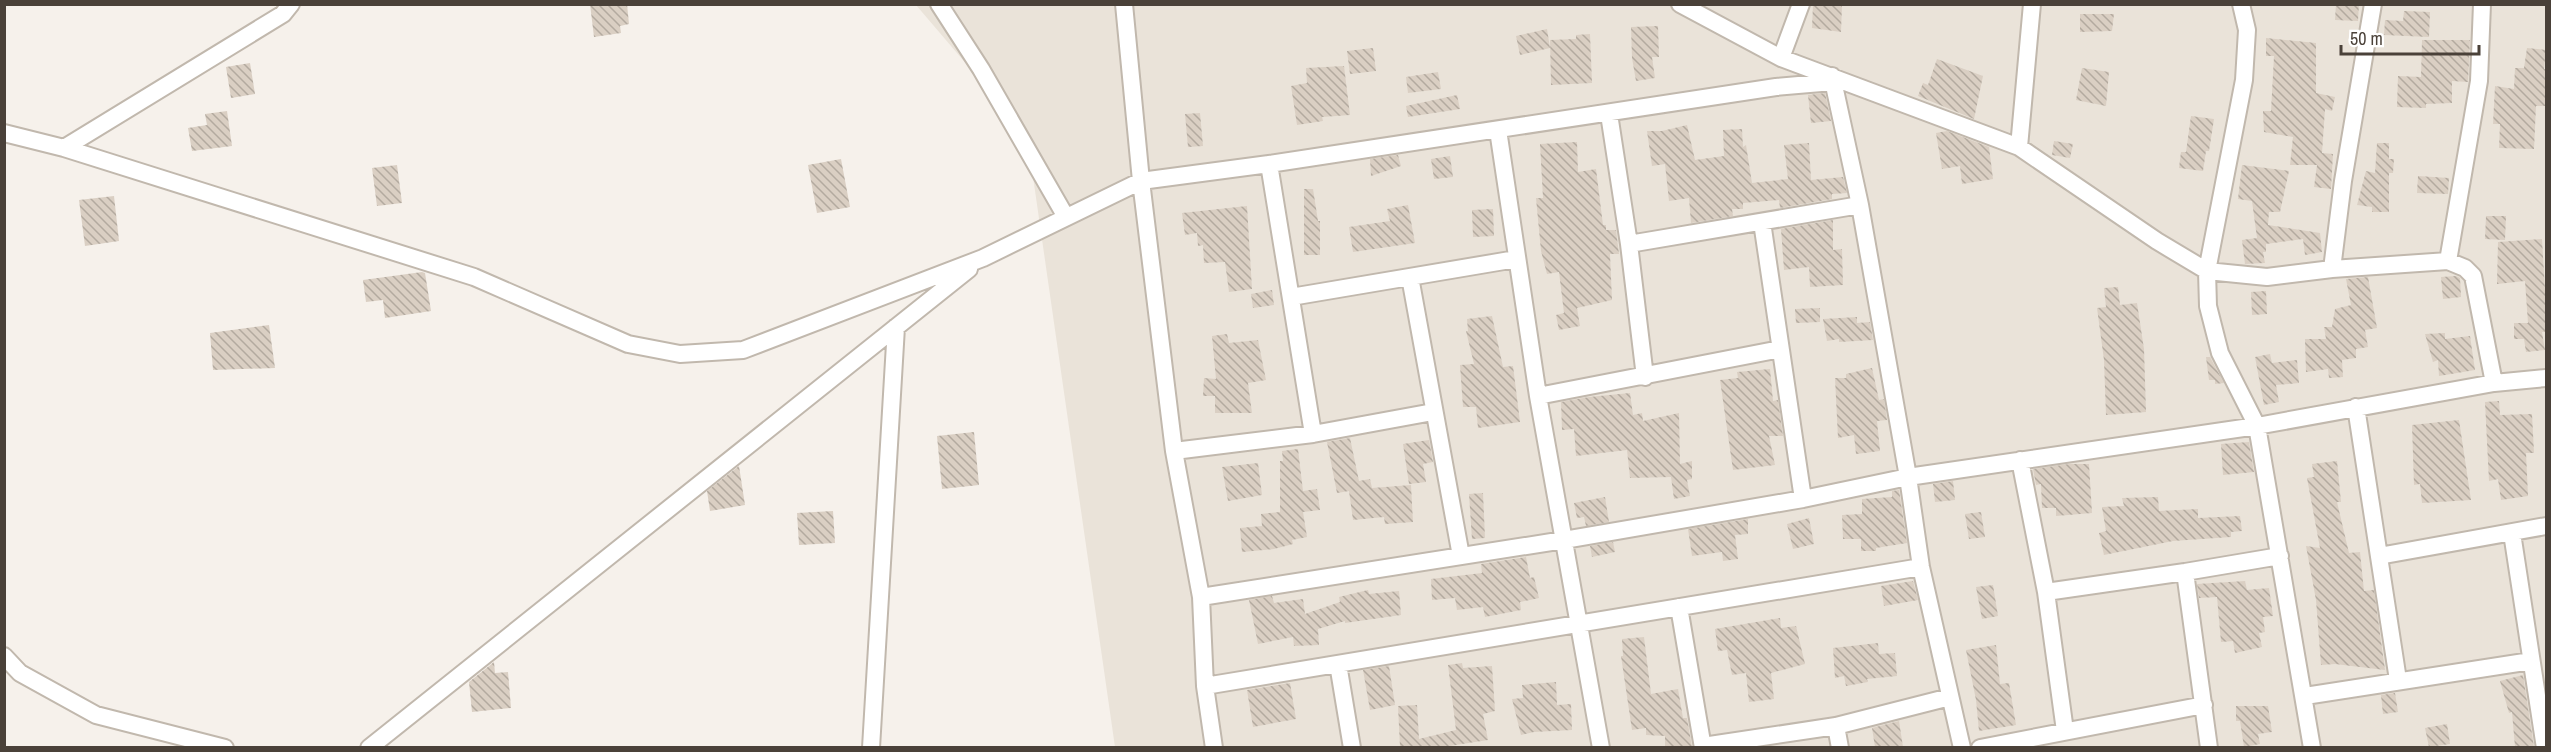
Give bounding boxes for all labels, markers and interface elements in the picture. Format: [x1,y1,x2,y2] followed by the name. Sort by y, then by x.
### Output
[2341,18,2479,56] scale bar
[2350,26,2383,51] text: 50 m

